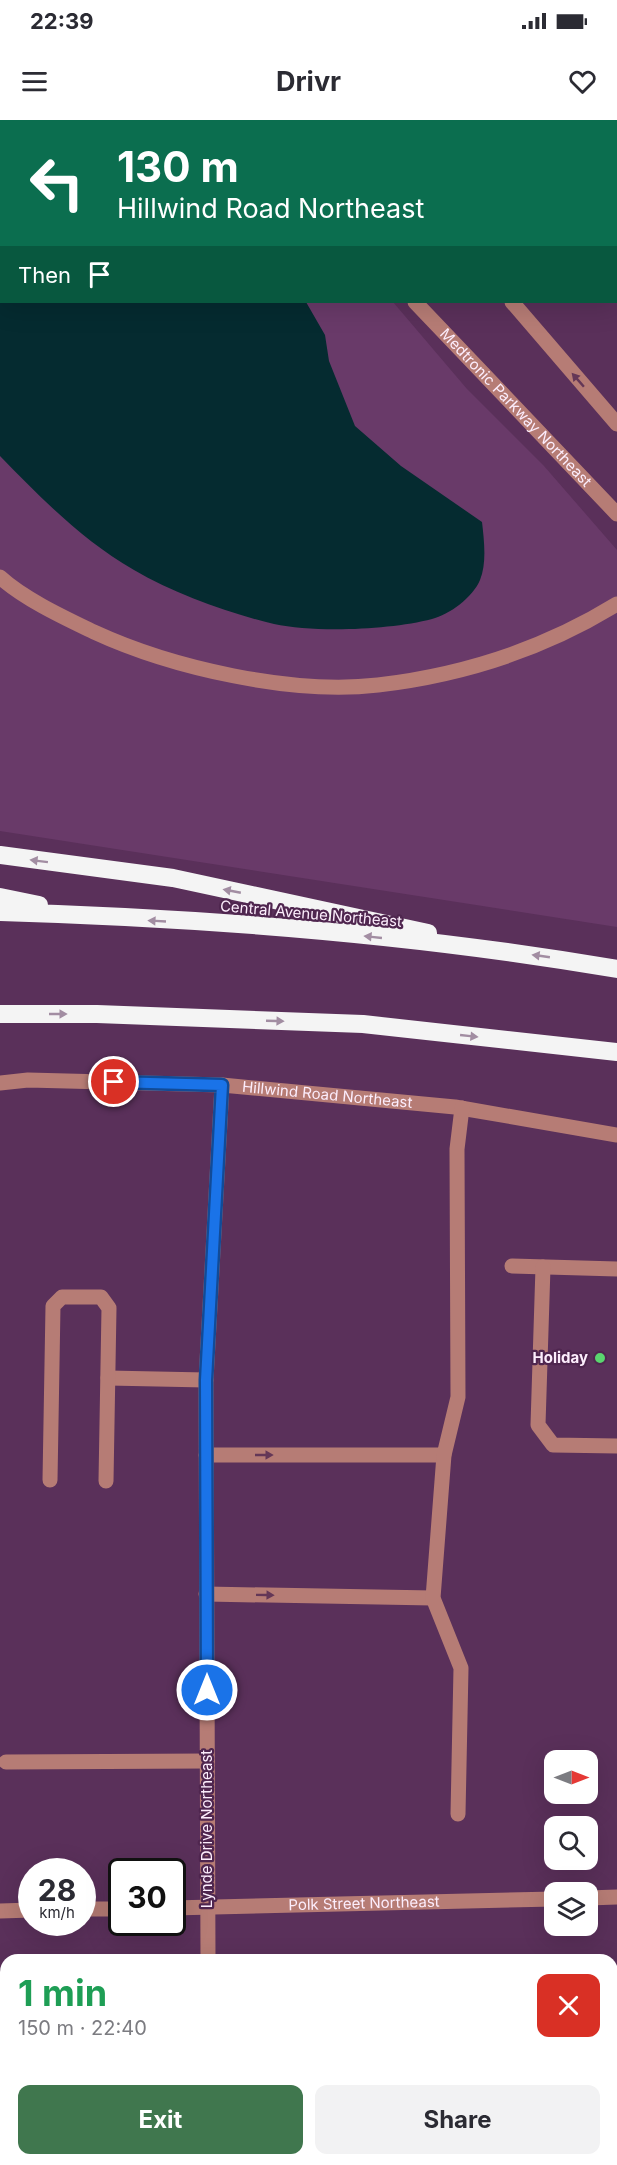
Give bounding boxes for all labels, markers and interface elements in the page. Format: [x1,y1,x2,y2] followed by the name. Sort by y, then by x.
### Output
[30,8,94,34] text: 22:39
[18,65,51,98] icon: menu
[276,65,341,98] text: Drivr
[566,65,599,98] icon: heart
[117,141,239,192] text: 130 m
[18,144,96,222] icon: left
[117,192,424,225] text: Hillwind Road Northeast
[83,258,116,291] icon: arrive
[18,262,71,288] text: Then
[436,324,596,491] street label: Medtronic Parkway Northeast
[572,372,585,388] one-way arrow
[29,856,48,865] one-way arrow
[222,885,241,895] one-way arrow
[219,896,403,931] street label: Central Avenue Northeast
[148,916,167,925] one-way arrow
[363,932,382,942] one-way arrow
[532,952,551,961] one-way arrow
[49,1009,68,1019] one-way arrow
[265,1016,284,1025] one-way arrow
[460,1031,479,1040] one-way arrow
[88,1056,139,1107] pin
[97,1065,130,1098] icon: arrive
[241,1077,413,1112] street label: Hillwind Road Northeast
[533,1348,588,1367] place label: Holiday
[593,1351,607,1365] marker: Holiday
[255,1450,274,1460] one-way arrow
[255,1590,274,1600] one-way arrow
[175,1658,239,1722] position arrow
[197,1750,216,1908] street label: Lynde Drive Northeast
[544,1750,598,1804] north arrow
[544,1750,598,1936] map controls
[544,1816,598,1870] button: search
[108,1858,186,1936] speed limit sign: 30
[38,1872,76,1908] text: 28
[544,1882,598,1936] button: layers
[288,1892,440,1914] street label: Polk Street Northeast
[39,1903,75,1922] text: km/h
[18,1971,107,2015] text: 1 min
[537,1974,600,2037] button: close
[18,2016,147,2040] text: 150 m · 22:40
[18,2085,303,2154] button: Exit
[315,2085,600,2154] button: Share

